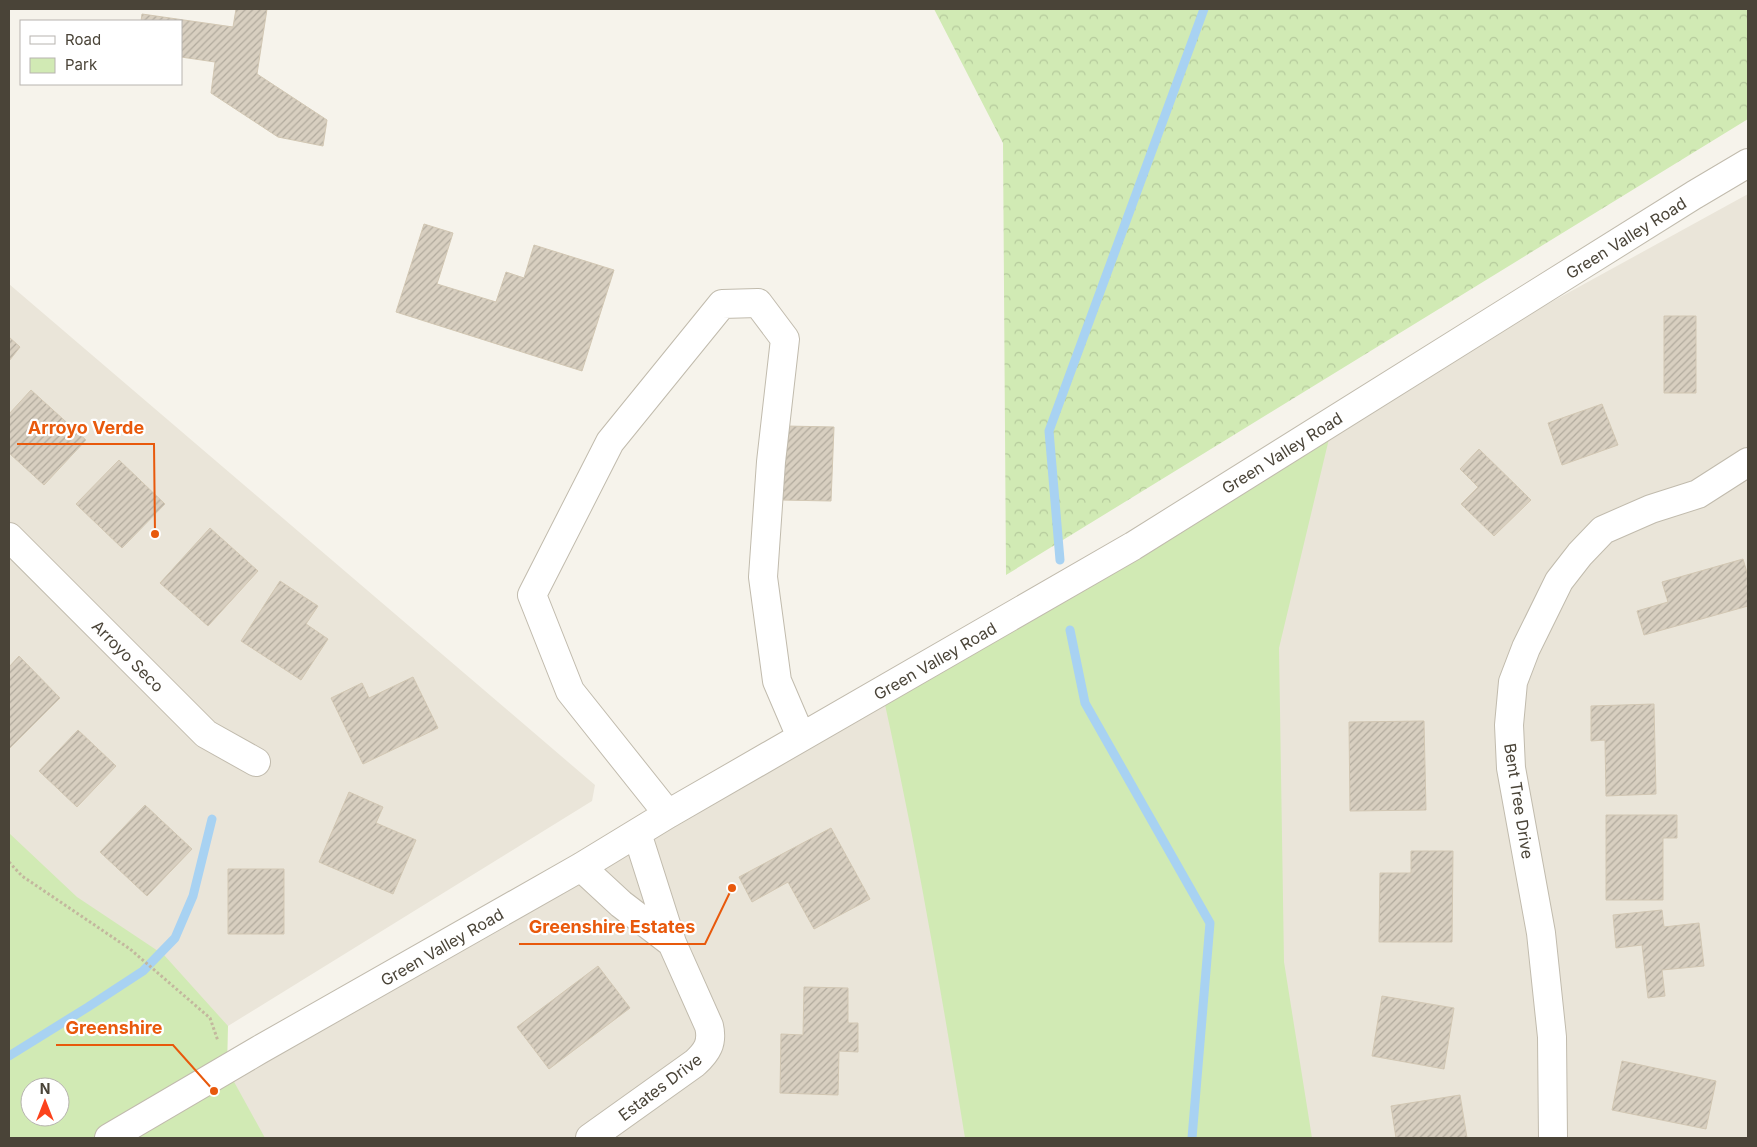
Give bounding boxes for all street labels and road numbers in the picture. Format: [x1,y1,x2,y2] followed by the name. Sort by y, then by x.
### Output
[1562,193,1690,283] street label: Green Valley Road
[1218,408,1346,498] street label: Green Valley Road
[88,616,168,696] street label: Arroyo Seco
[870,618,1000,704] street label: Green Valley Road
[1500,742,1538,860] street label: Bent Tree Drive
[377,904,507,990] street label: Green Valley Road
[614,1049,706,1125] street label: Estates Drive

